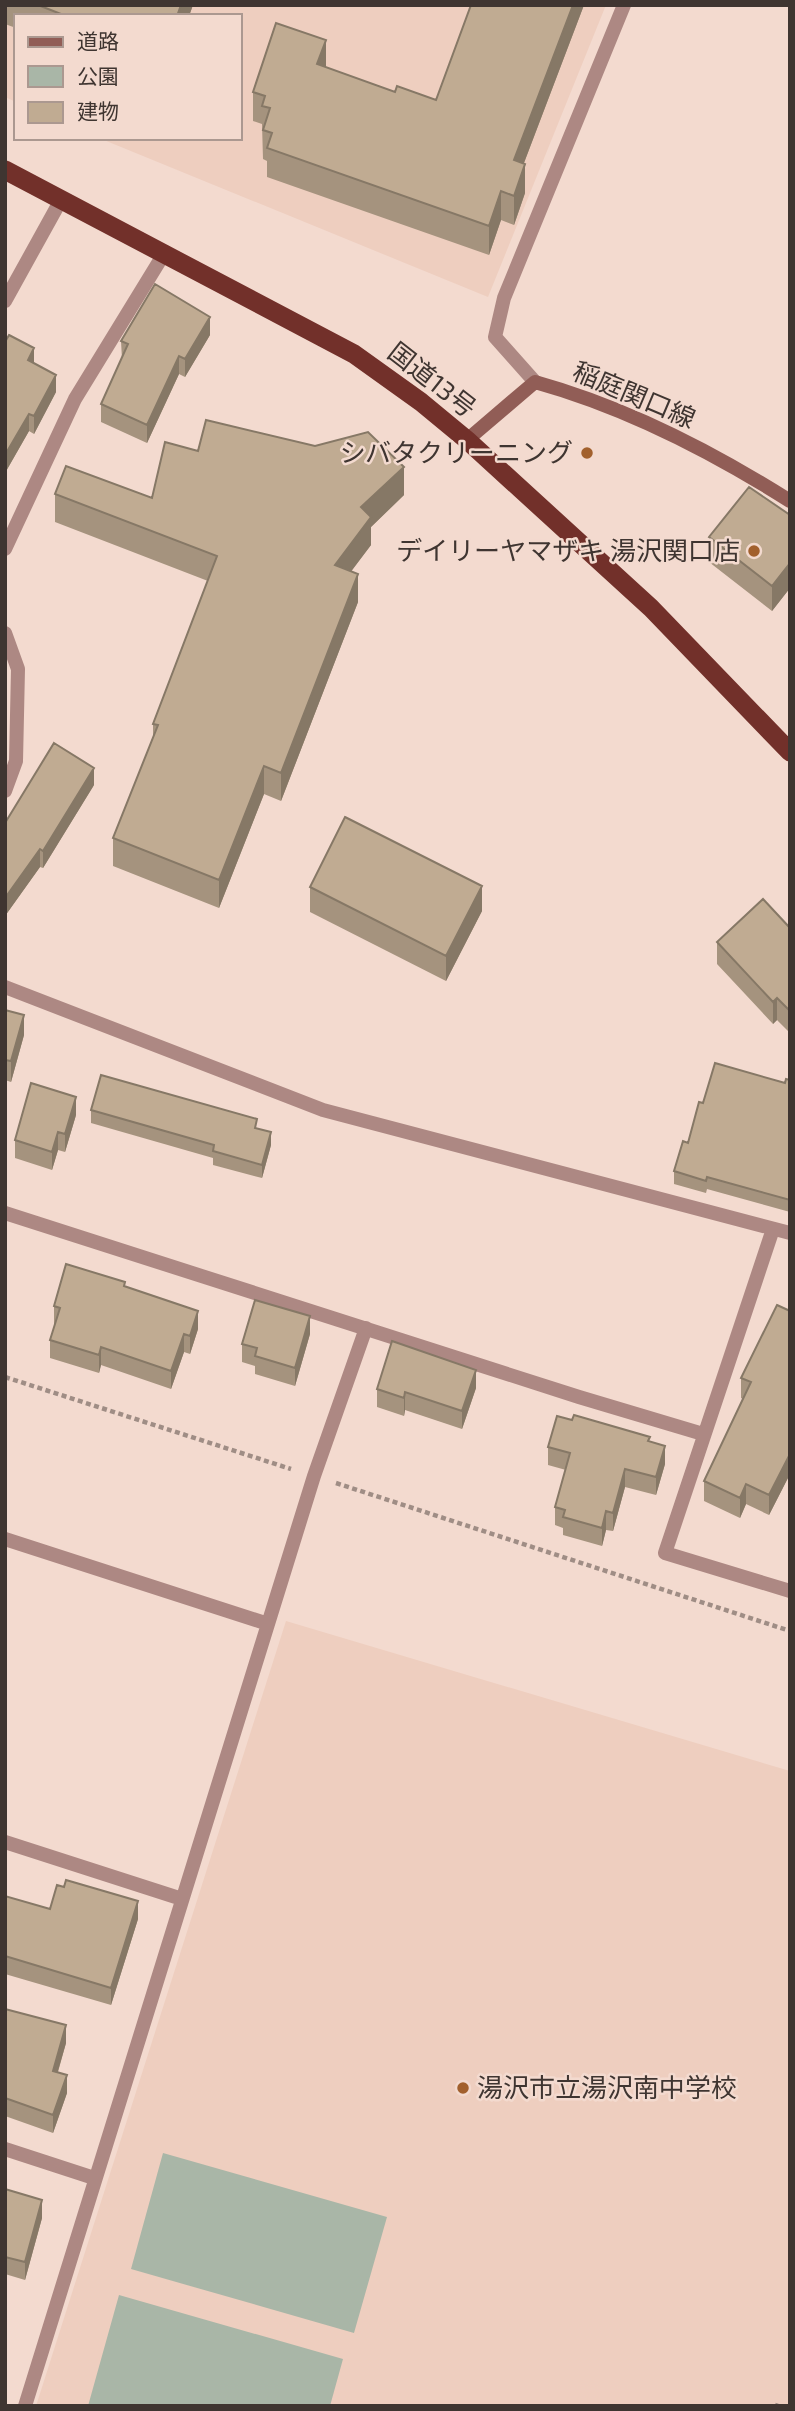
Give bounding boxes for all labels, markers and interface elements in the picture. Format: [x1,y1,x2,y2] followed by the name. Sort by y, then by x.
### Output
[14,14,242,140] legend
[77,28,119,53] text: 道路
[77,63,119,88] text: 公園
[77,98,119,123] text: 建物
[383,335,483,423] street label: 国道13号
[569,354,700,433] street label: 稲庭関口線
[340,436,573,467] place label: シバタクリーニング
[579,445,595,461] marker: シバタクリーニング
[396,534,740,565] place label: デイリーヤマザキ 湯沢関口店
[746,543,762,559] marker: デイリーヤマザキ 湯沢関口店
[477,2071,737,2102] place label: 湯沢市立湯沢南中学校
[455,2080,471,2096] marker: 湯沢市立湯沢南中学校

